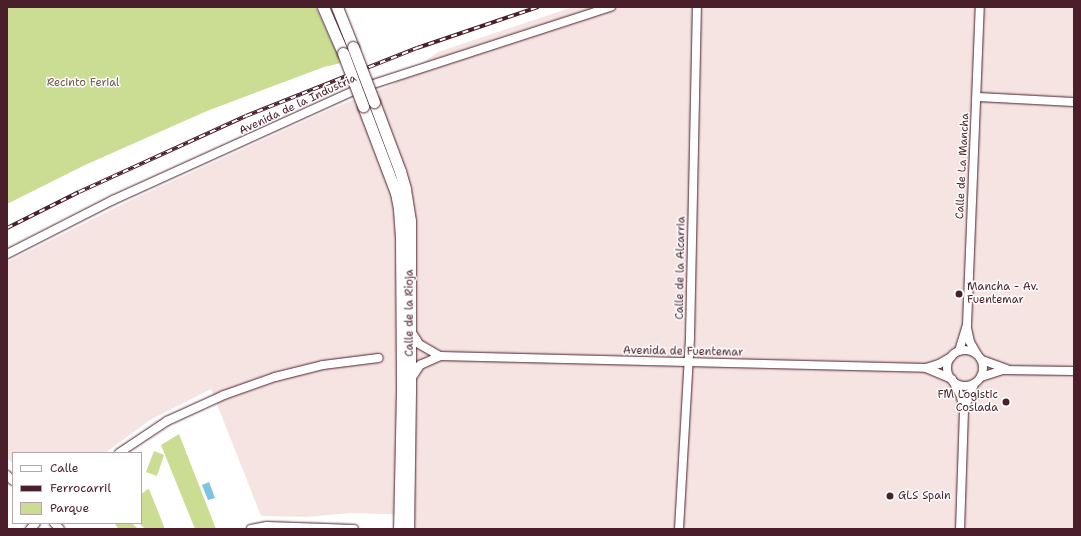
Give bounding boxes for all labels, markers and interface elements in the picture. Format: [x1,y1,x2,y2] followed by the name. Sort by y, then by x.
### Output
[237,72,359,138] street label: Avenida de la Industria
[47,76,119,90] park label: Recinto Ferial
[954,113,972,219] street label: Calle de La Mancha
[673,216,689,320] street label: Calle de la Alcarria
[403,269,417,357] street label: Calle de la Rioja
[967,281,1038,307] place label: Mancha - Av. Fuentemar
[954,289,964,299] marker: Mancha - Av. Fuentemar
[623,344,743,360] street label: Avenida de Fuentemar
[937,389,998,415] place label: FM Logistic Coslada
[1001,397,1011,407] marker: FM Logistic Coslada
[12,452,142,524] legend
[50,460,79,476] text: Calle
[50,480,111,496] text: Ferrocarril
[898,489,951,503] place label: GLS Spain
[885,491,895,501] marker: GLS Spain
[50,500,89,516] text: Parque

